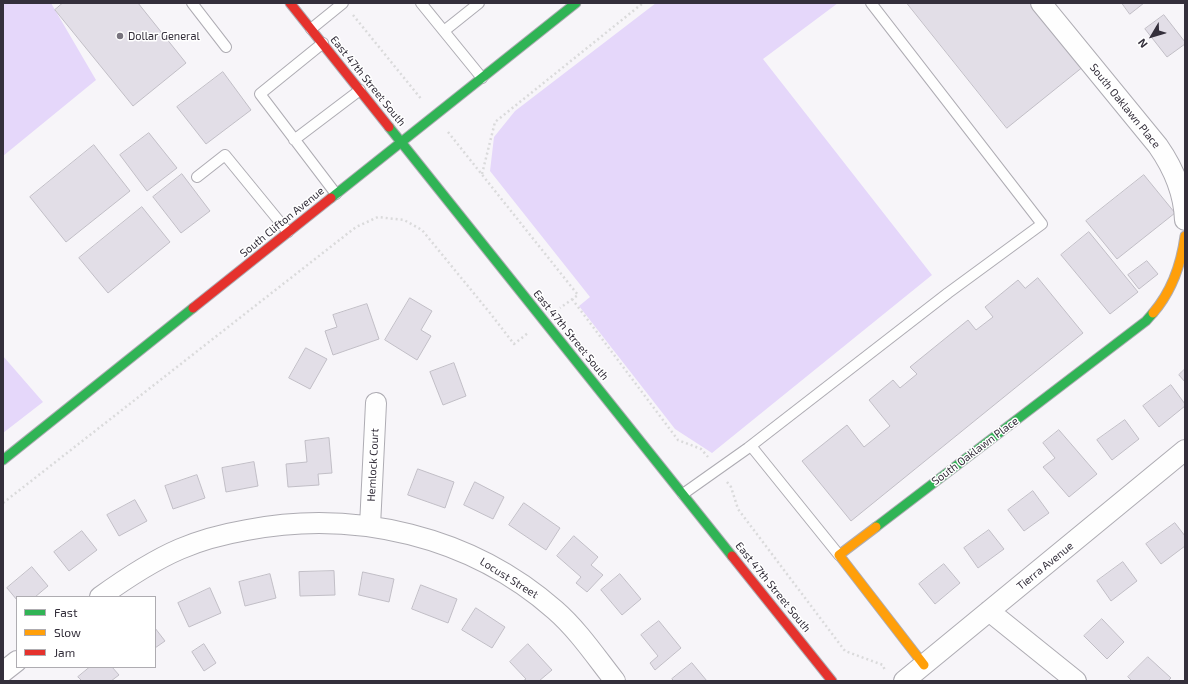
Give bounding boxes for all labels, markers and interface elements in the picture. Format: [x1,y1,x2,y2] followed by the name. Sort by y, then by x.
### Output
[1132,16,1172,56] north arrow
[128,29,200,43] place label: Dollar General
[115,31,125,41] marker: Dollar General
[328,33,408,129] street label: East 47th Street South
[1135,37,1150,51] text: N
[1087,61,1163,151] street label: South Oaklawn Place
[237,184,327,260] street label: South Clifton Avenue
[531,287,611,383] street label: East 47th Street South
[929,414,1021,488] street label: South Oaklawn Place
[364,428,382,502] street label: Hemlock Court
[733,539,813,635] street label: East 47th Street South
[1014,539,1076,593] street label: Tierra Avenue
[477,555,541,601] street label: Locust Street
[16,596,156,668] legend
[54,605,77,619] text: Fast
[54,625,81,639] text: Slow
[54,645,75,659] text: Jam

